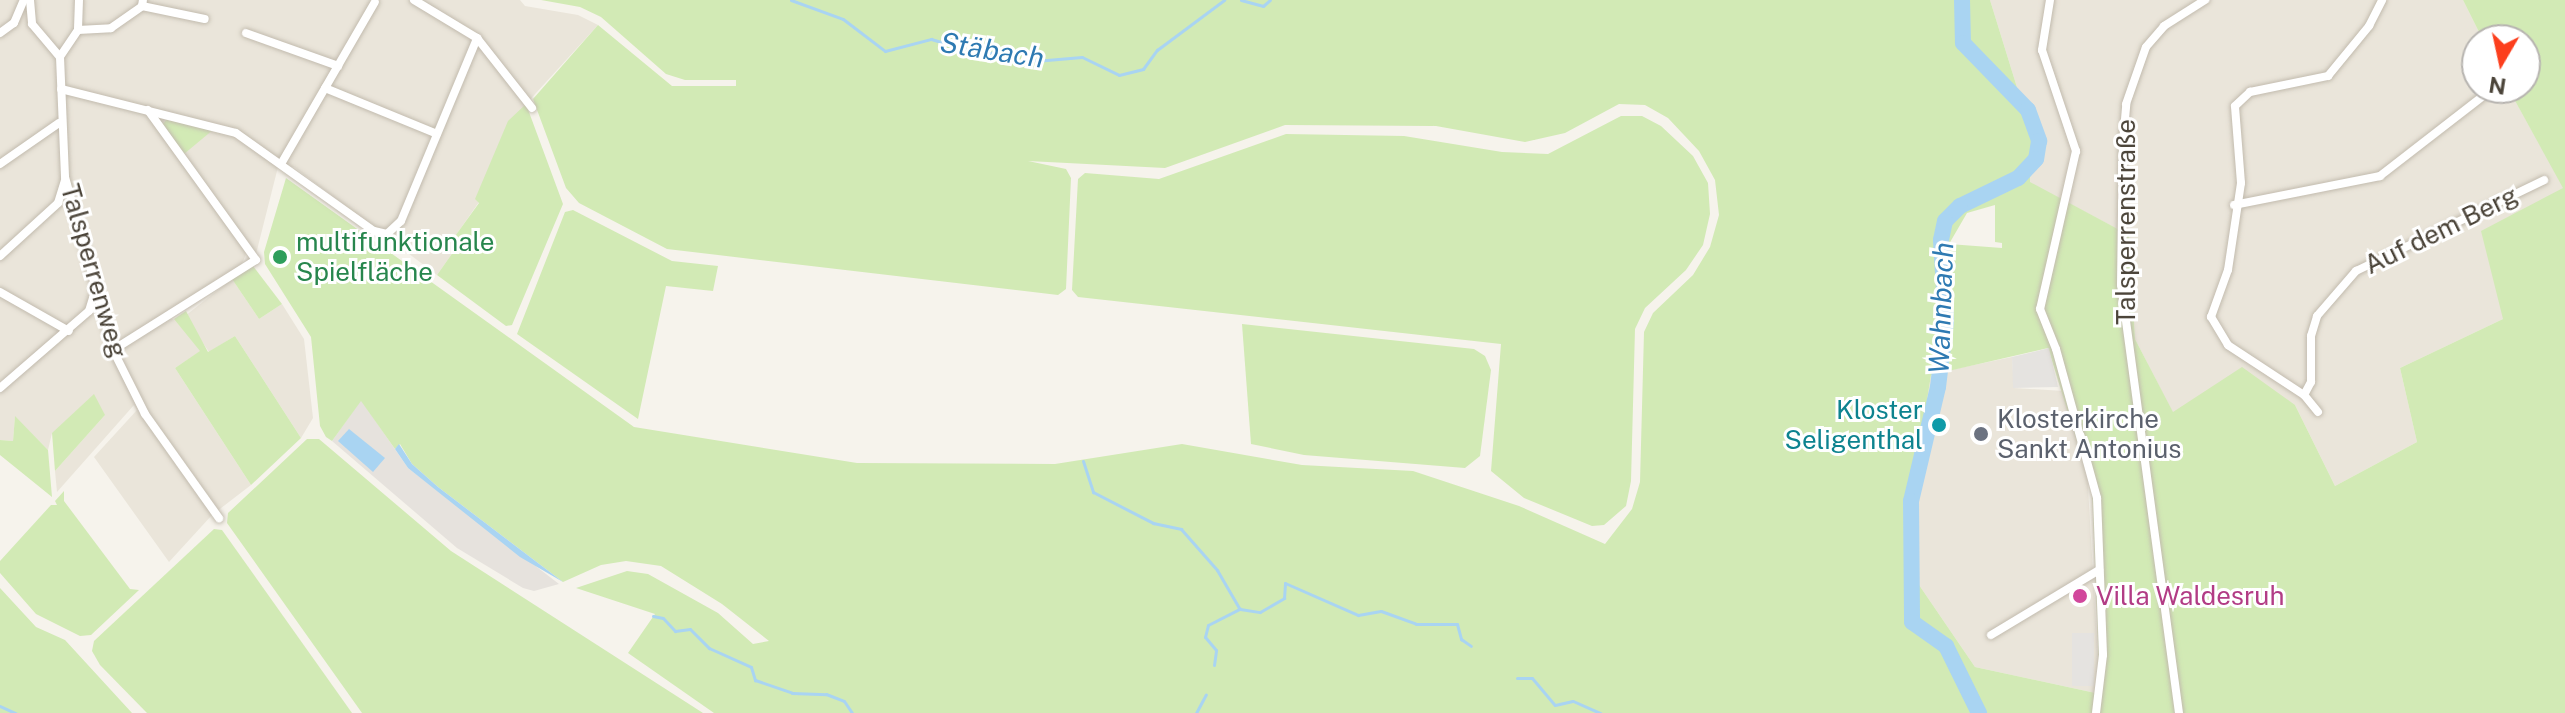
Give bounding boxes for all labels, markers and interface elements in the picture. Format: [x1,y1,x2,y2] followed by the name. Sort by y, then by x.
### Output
[2461,24,2541,104] north arrow
[938,25,1046,75] water label: Stäbach
[2487,72,2508,100] text: N
[2110,119,2142,325] street label: Talsperrenstraße
[2359,179,2523,281] street label: Auf dem Berg
[54,180,134,362] street label: Talsperrenweg
[296,226,495,288] place label: multifunktionale Spielfläche
[1922,242,1960,374] water label: Wahnbach
[271,248,289,266] marker: multifunktionale Spielfläche
[1784,394,1923,456] place label: Kloster Seligenthal
[1997,403,2181,464] place label: Klosterkirche Sankt Antonius
[1930,416,1948,434] marker: Kloster Seligenthal
[1972,425,1990,443] marker: Klosterkirche Sankt Antonius
[2096,580,2285,612] place label: Villa Waldesruh
[2071,587,2089,605] marker: Villa Waldesruh

